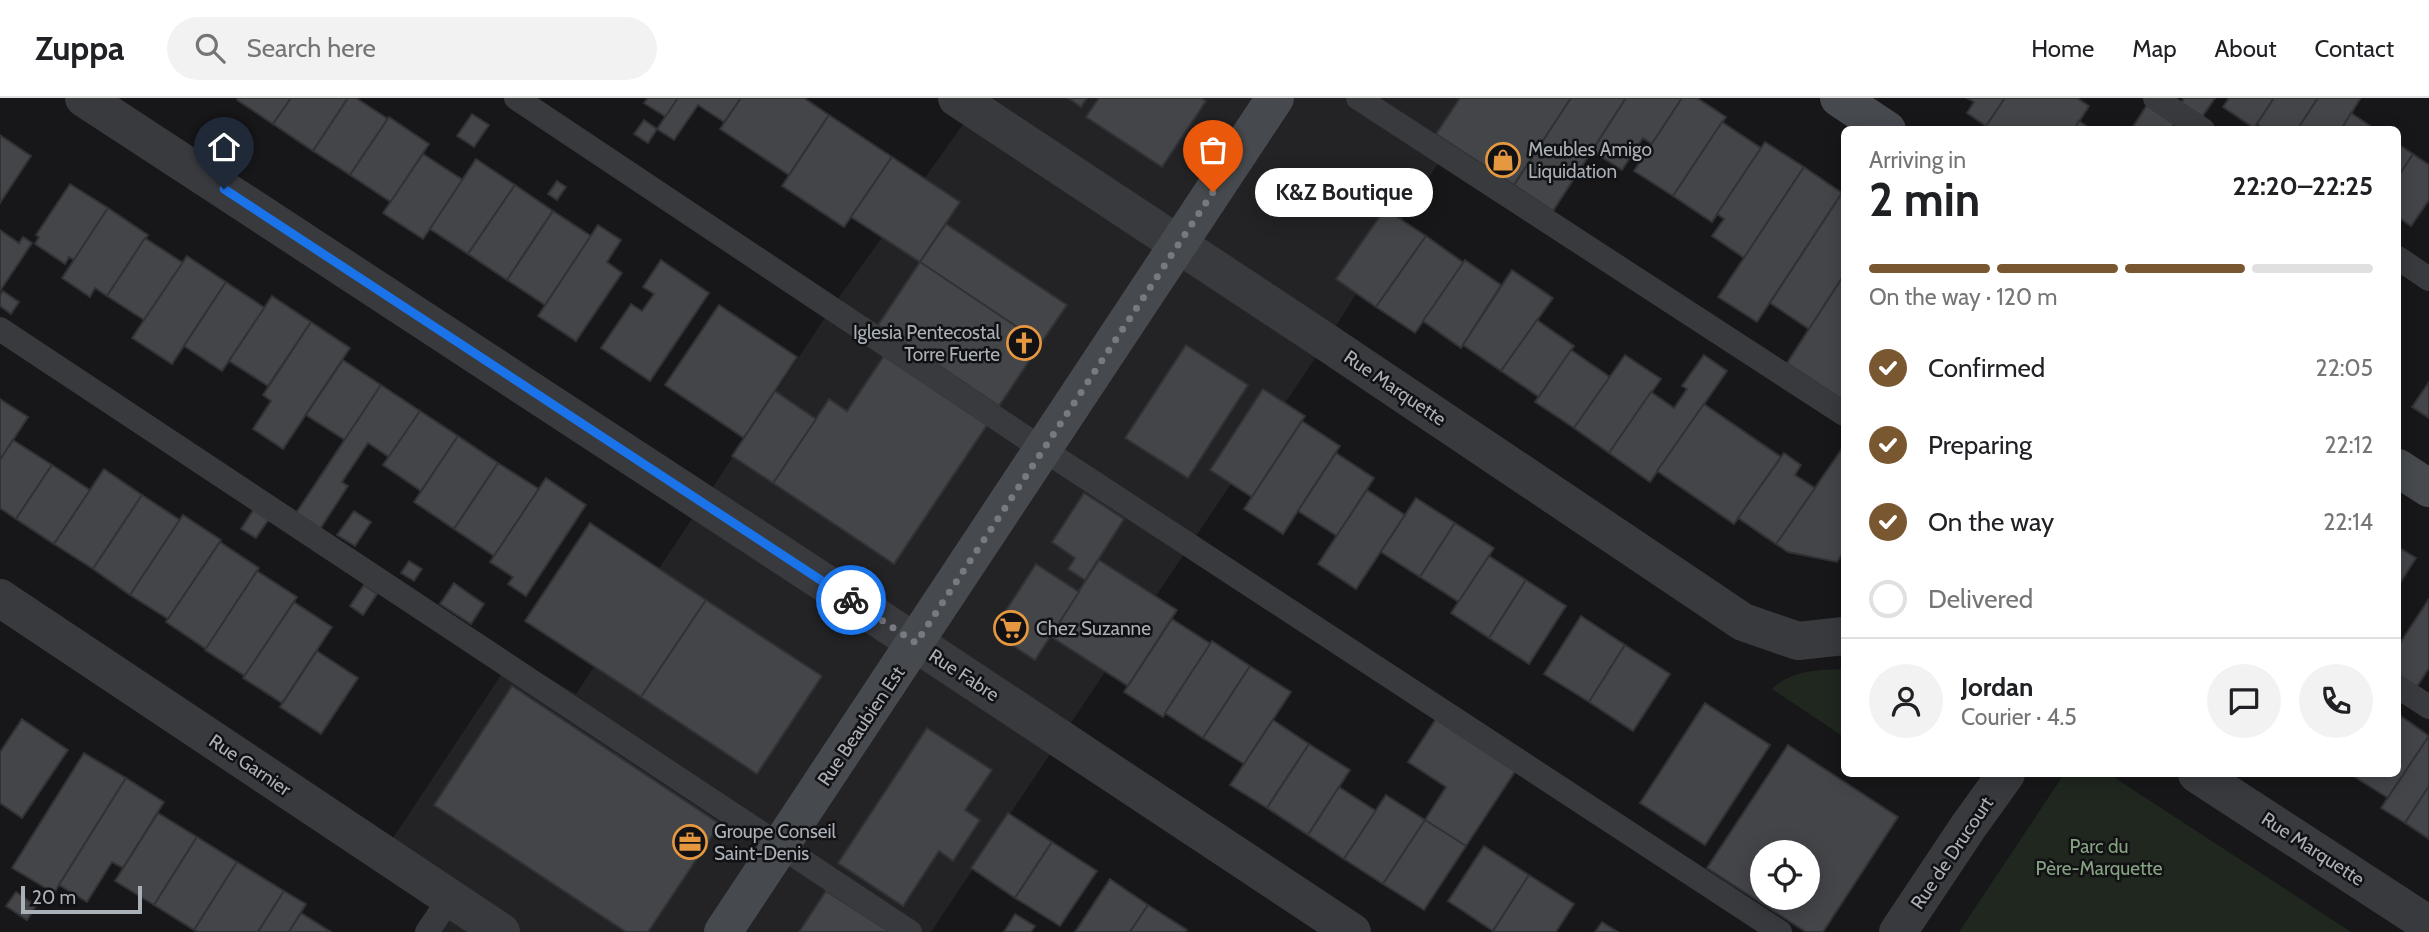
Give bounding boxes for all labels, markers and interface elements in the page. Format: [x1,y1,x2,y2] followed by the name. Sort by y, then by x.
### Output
[167,17,657,80] search box
[35,28,125,68] text: Zuppa
[191,29,229,67] icon: search
[247,32,376,64] text: Search here
[2031,34,2094,63] text: Home
[2132,34,2177,63] text: Map
[2215,34,2277,63] text: About
[2315,34,2394,63] text: Contact
[194,117,254,189] pin
[1183,120,1243,192] pin
[205,128,243,166] icon: home
[1194,131,1232,169] icon: bag
[1528,138,1652,183] place label: Meubles Amigo Liquidation
[1484,141,1522,179] shop icon: Meubles Amigo Liquidation
[1869,146,1966,174] text: Arriving in
[1255,168,1434,217] callout: K&Z Boutique
[2233,170,2373,202] text: 22:20–22:25
[1869,172,1980,228] text: 2 min
[1275,178,1413,206] text: K&Z Boutique
[1869,283,2057,311] text: On the way · 120 m
[853,321,1001,366] place label: Iglesia Pentecostal Torre Fuerte
[1005,324,1043,362] church icon: Iglesia Pentecostal Torre Fuerte
[1340,345,1451,431] street label: Rue Marquette
[1869,349,1907,387] icon: check
[1928,352,2045,384] text: Confirmed
[2316,354,2373,382] text: 22:05
[1869,426,1907,464] icon: check
[1928,429,2032,461] text: Preparing
[2325,431,2373,459] text: 22:12
[1869,503,1907,541] icon: check
[1928,506,2054,538] text: On the way
[2323,508,2373,536] text: 22:14
[816,565,886,635] courier
[832,581,870,619] icon: bike
[1928,583,2033,615] text: Delivered
[992,609,1030,647] supermarket icon: Chez Suzanne
[1036,617,1151,640] place label: Chez Suzanne
[925,644,1004,706] street label: Rue Fabre
[813,661,910,790] street label: Rue Beaubien Est
[1869,664,1943,738] button: person
[2207,664,2281,738] button: chat
[2299,664,2373,738] button: phone
[1961,671,2033,703] text: Jordan
[1961,703,2077,731] text: Courier · 4.5
[205,729,295,801] street label: Rue Garnier
[1906,792,1998,914] street label: Rue de Drucourt
[2257,807,2369,891] street label: Rue Marquette
[714,820,837,865] place label: Groupe Conseil Saint-Denis
[671,823,709,861] office icon: Groupe Conseil Saint-Denis
[2036,835,2163,880] park label: Parc du Père-Marquette
[1750,840,1820,910] map controls
[1750,840,1820,910] button: locate
[21,883,142,915] scale bar
[32,886,76,909] text: 20 m

